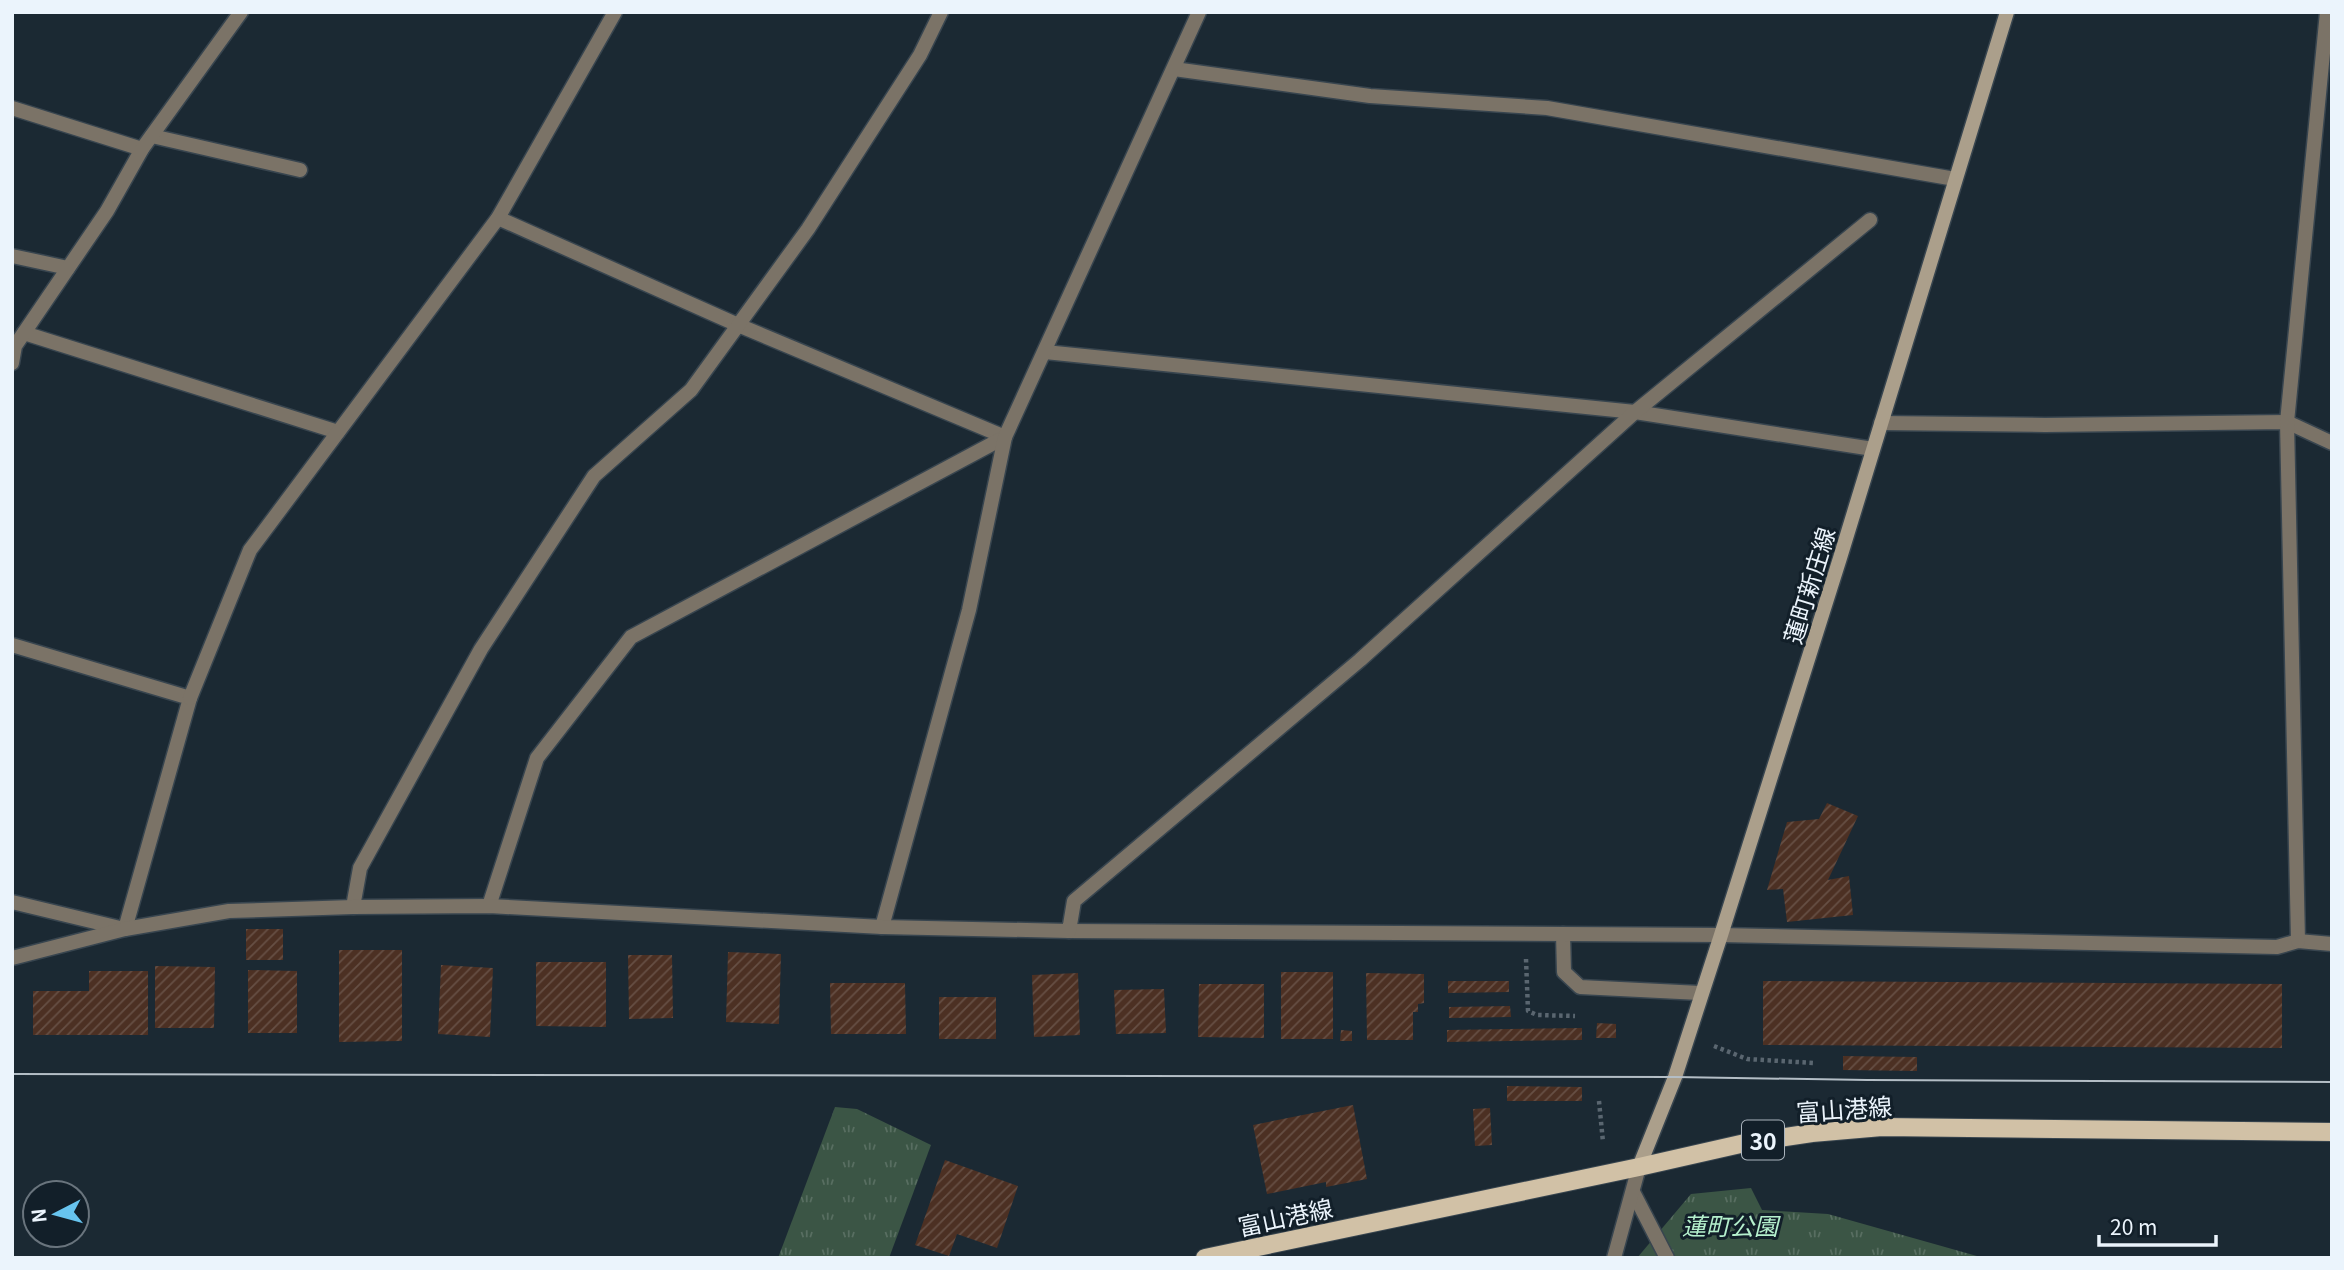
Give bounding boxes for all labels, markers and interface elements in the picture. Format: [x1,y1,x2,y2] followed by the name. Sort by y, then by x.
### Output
[1774,523,1842,647] street label: 蓮町新庄線
[1795,1087,1893,1129] street label: 富山港線
[1742,1120,1784,1160] road number: 30
[21,1179,91,1249] north arrow
[1234,1189,1336,1243] street label: 富山港線
[2099,1204,2216,1248] scale bar
[23,1207,52,1224] text: N
[1682,1207,1781,1242] park label: 蓮町公園
[2110,1211,2157,1241] text: 20 m

